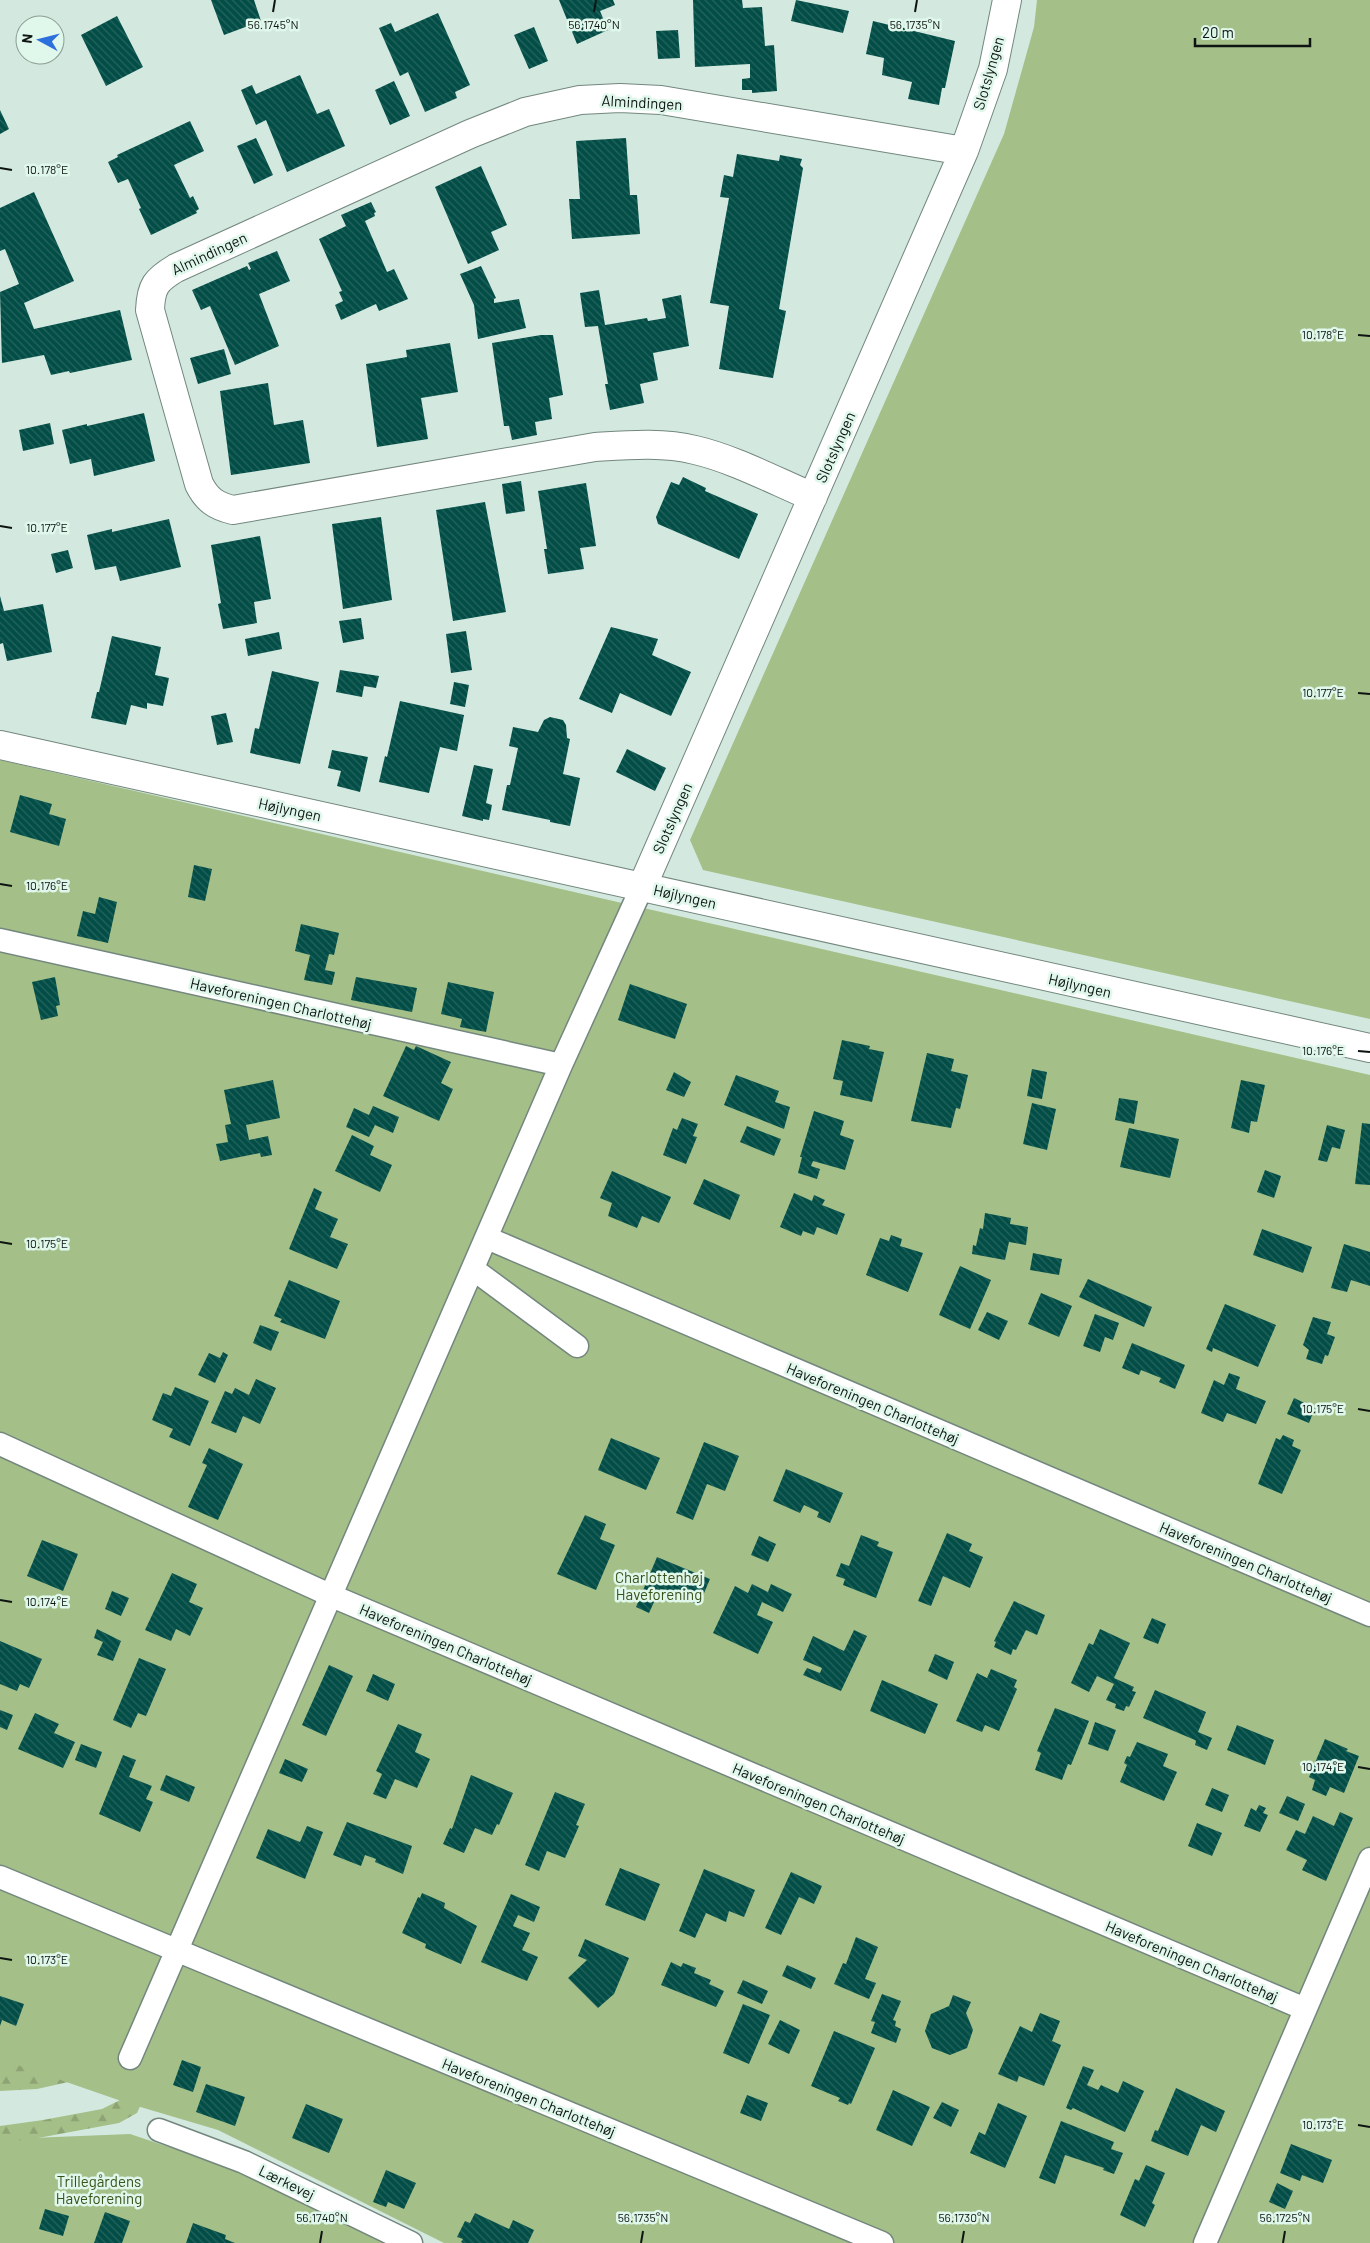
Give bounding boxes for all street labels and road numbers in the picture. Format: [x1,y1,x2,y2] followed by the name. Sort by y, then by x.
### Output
[969,34,1007,112] street label: Slotslyngen
[601,91,683,113] street label: Almindingen
[168,228,250,278] street label: Almindingen
[811,409,859,485] street label: Slotslyngen
[648,780,696,856] street label: Slotslyngen
[257,794,323,824] street label: Højlyngen
[652,880,718,912] street label: Højlyngen
[1047,969,1113,1001] street label: Højlyngen
[189,973,373,1033] street label: Haveforeningen Charlottehøj
[784,1358,962,1448] street label: Haveforeningen Charlottehøj
[1157,1517,1335,1607] street label: Haveforeningen Charlottehøj
[357,1599,535,1689] street label: Haveforeningen Charlottehøj
[730,1758,908,1848] street label: Haveforeningen Charlottehøj
[1103,1916,1281,2006] street label: Haveforeningen Charlottehøj
[440,2054,618,2140] street label: Haveforeningen Charlottehøj
[256,2161,318,2203] street label: Lærkevej

